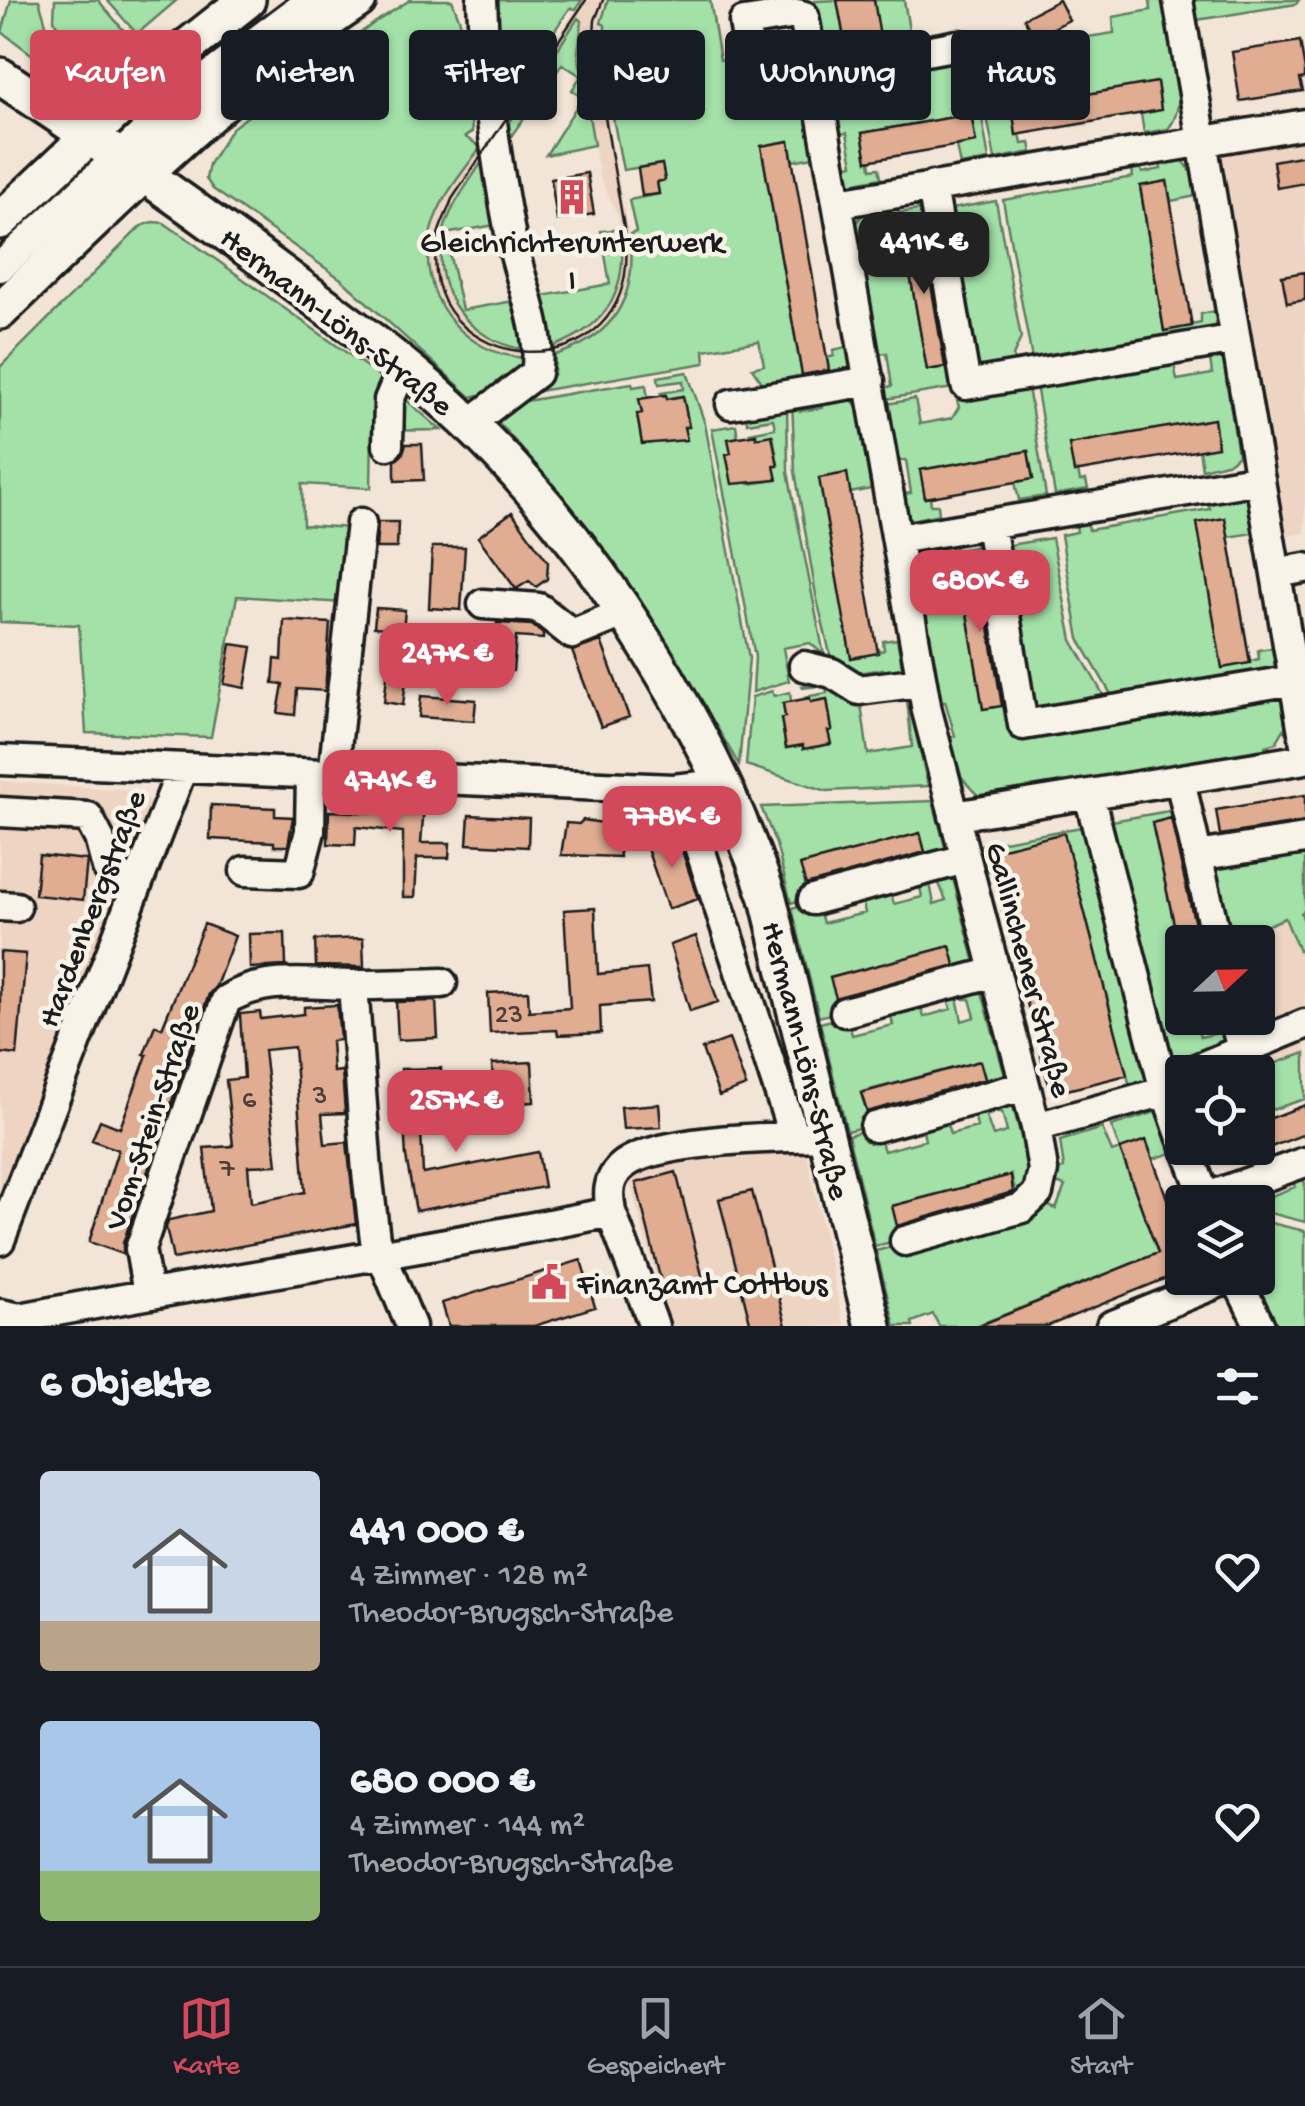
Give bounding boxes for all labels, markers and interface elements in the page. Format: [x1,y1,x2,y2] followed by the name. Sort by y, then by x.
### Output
[30,30,201,120] chip: Kaufen
[221,30,389,120] chip: Mieten
[409,30,557,120] chip: Filter
[577,30,705,120] chip: Neu
[725,30,931,120] chip: Wohnung
[951,30,1090,120] chip: Haus
[553,178,591,216] building icon: Gleichrichterunterwerk I
[843,212,1005,297] pin: 441K €
[211,221,459,427] street label: Hermann-Löns-Straße
[880,225,968,263] text: 441K €
[420,226,727,301] place label: Gleichrichterunterwerk I
[899,550,1061,635] pin: 680K €
[932,563,1028,601] text: 680K €
[366,623,528,708] pin: 247K €
[401,636,493,674] text: 247K €
[309,750,471,835] pin: 474K €
[344,763,436,801] text: 474K €
[32,786,157,1034] street label: Hardenbergstraße
[591,786,753,871] pin: 778K €
[624,799,720,837] text: 778K €
[974,839,1079,1102] street label: Gallinchener Straße
[750,918,856,1205] street label: Hermann-Löns-Straße
[1165,925,1275,1035] north arrow
[1165,925,1275,1295] map controls
[98,999,211,1237] street label: Vom-Stein-Straße
[495,1000,523,1033] house number: 23
[1165,1055,1275,1165] button: locate
[375,1070,537,1155] pin: 257K €
[312,1081,327,1114] house number: 3
[409,1083,503,1121] text: 257K €
[242,1085,257,1118] house number: 6
[219,1154,236,1187] house number: 7
[1165,1185,1275,1295] button: layers
[530,1263,568,1301] public building icon: Finanzamt Cottbus
[576,1268,829,1306] place label: Finanzamt Cottbus
[1210,1359,1265,1414] icon: filters
[40,1362,210,1411] text: 6 Objekte
[350,1509,523,1558] text: 441 000 €
[120,1511,240,1631] icon: home
[1210,1544,1265,1599] icon: heart
[350,1558,588,1596] text: 4 Zimmer · 128 m²
[350,1596,673,1634] text: Theodor-Brugsch-Straße
[350,1759,535,1808] text: 680 000 €
[120,1761,240,1881] icon: home
[1210,1794,1265,1849] icon: heart
[350,1808,585,1846] text: 4 Zimmer · 144 m²
[350,1846,673,1884] text: Theodor-Brugsch-Straße
[173,1991,240,2084] tab: Karte
[587,1991,724,2084] tab: Gespeichert
[1070,1991,1132,2084] tab: Start

